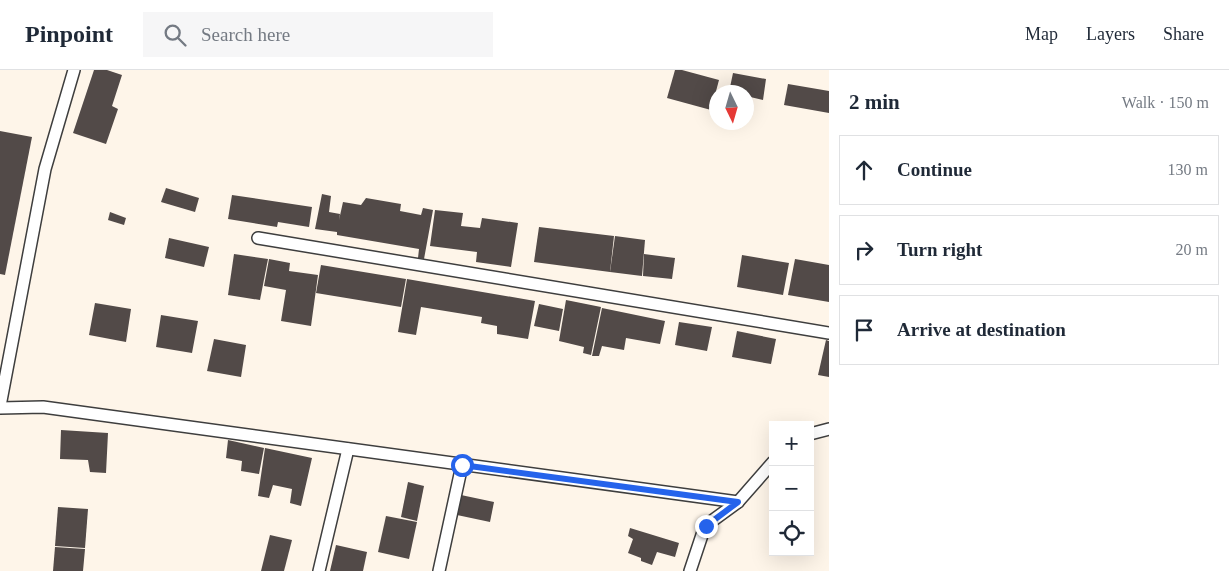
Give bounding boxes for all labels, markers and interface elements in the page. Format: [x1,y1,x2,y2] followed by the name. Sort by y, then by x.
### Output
[143,12,493,57] search box
[25,21,113,47] text: Pinpoint
[161,21,189,49] icon: search
[201,24,290,45] text: Search here
[1025,24,1058,44] text: Map
[1086,24,1135,44] text: Layers
[1163,24,1204,44] text: Share
[709,85,754,130] north arrow
[849,90,900,114] text: 2 min
[1122,94,1209,111] text: Walk · 150 m
[850,156,878,184] icon: ahead
[897,159,972,180] text: Continue
[1168,161,1208,178] text: 130 m
[850,236,878,264] icon: right
[897,239,982,260] text: Turn right
[1176,241,1208,258] text: 20 m
[850,316,878,344] icon: arrive
[897,319,1066,340] text: Arrive at destination
[769,421,814,556] map controls
[769,421,814,466] button: +
[451,454,474,477] route start
[769,466,814,511] button: −
[769,511,814,556] button: locate
[695,515,718,538] route end

